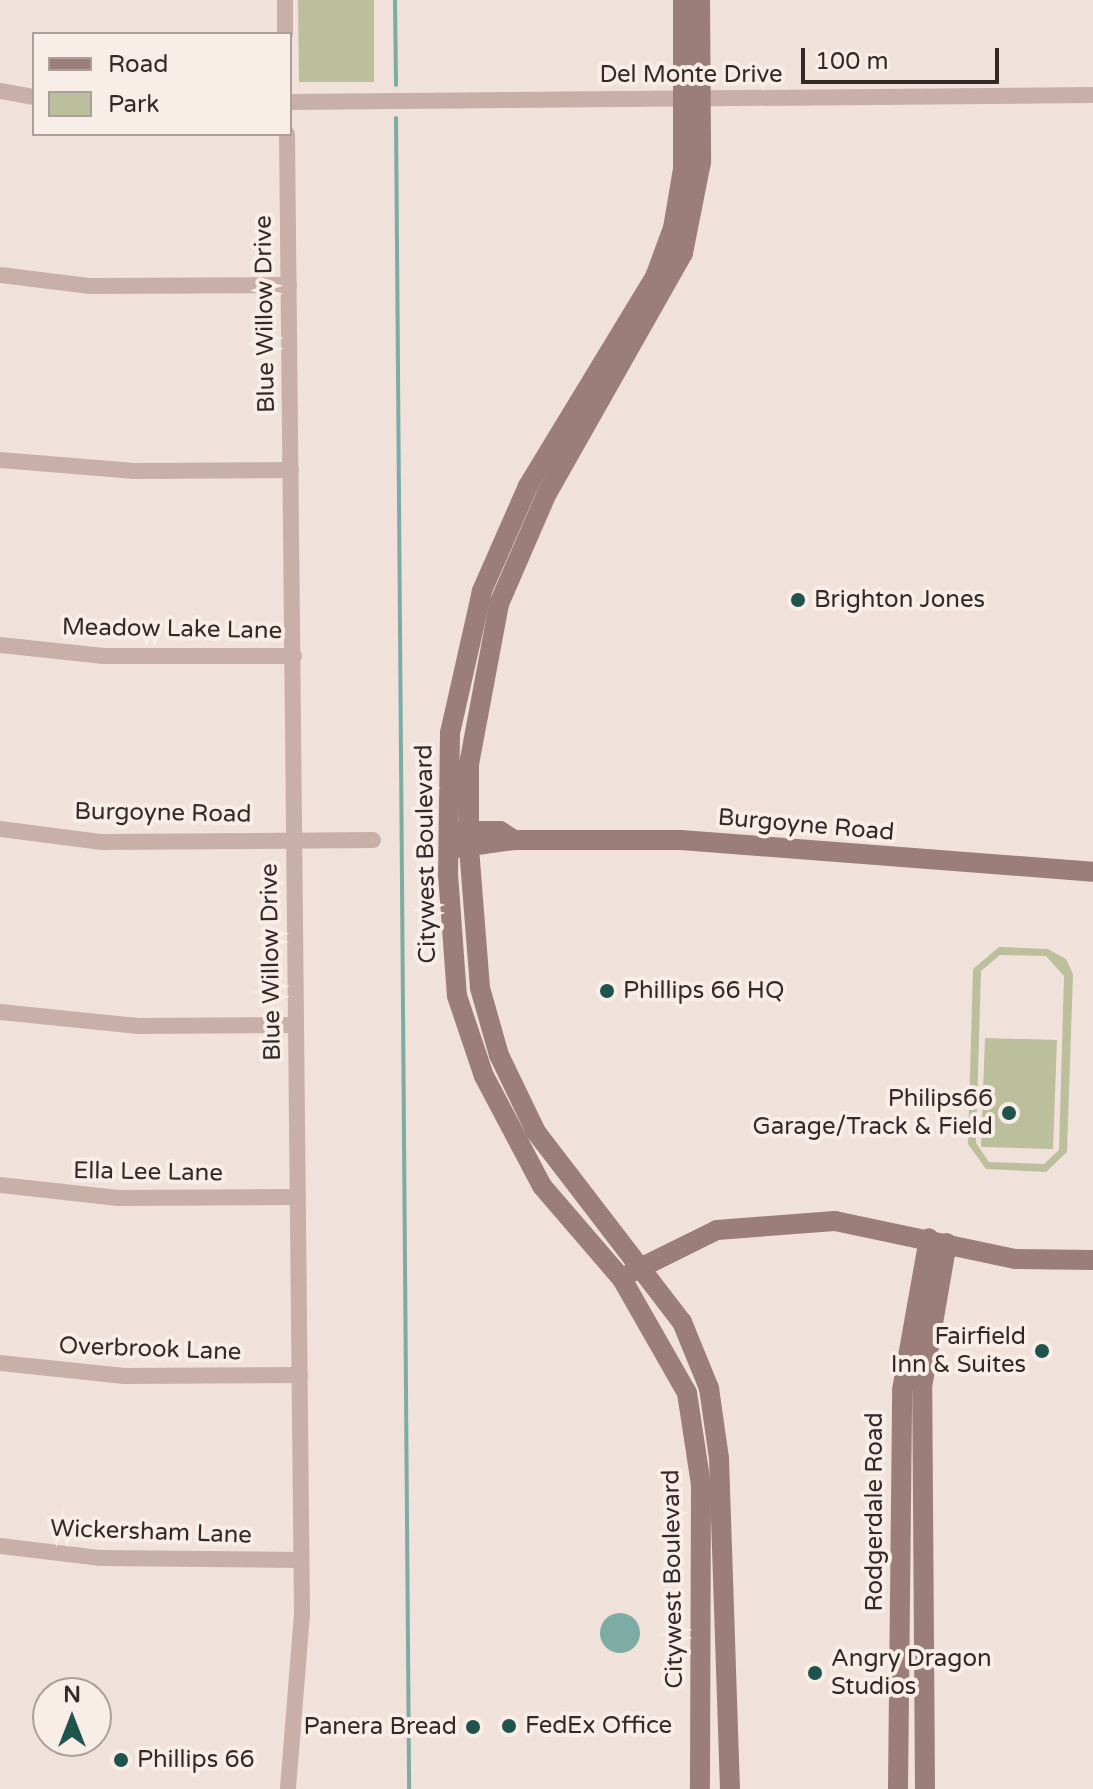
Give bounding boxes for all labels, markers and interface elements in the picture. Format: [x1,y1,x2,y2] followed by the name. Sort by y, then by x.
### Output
[32,32,292,136] legend
[805,32,1003,82] scale bar
[815,47,889,76] text: 100 m
[108,50,168,79] text: Road
[599,61,783,89] street label: Del Monte Drive
[108,90,159,119] text: Park
[249,215,281,413] street label: Blue Willow Drive
[814,586,985,614] place label: Brighton Jones
[789,591,807,609] marker: Brighton Jones
[62,613,282,645] street label: Meadow Lake Lane
[410,744,442,964] street label: Citywest Boulevard
[74,797,252,829] street label: Burgoyne Road
[717,803,895,847] street label: Burgoyne Road
[255,863,287,1061] street label: Blue Willow Drive
[623,977,784,1005] place label: Phillips 66 HQ
[598,982,616,1000] marker: Phillips 66 HQ
[753,1085,993,1141] place label: Philips66 Garage/Track & Field
[1000,1104,1018,1122] marker: Philips66 Garage/Track & Field
[73,1156,223,1188] street label: Ella Lee Lane
[891,1323,1026,1379] place label: Fairfield Inn & Suites
[58,1331,242,1367] street label: Overbrook Lane
[1033,1342,1051,1360] marker: Fairfield Inn & Suites
[861,1412,889,1612] street label: Rodgerdale Road
[657,1469,689,1689] street label: Citywest Boulevard
[50,1514,252,1550] street label: Wickersham Lane
[831,1645,992,1701] place label: Angry Dragon Studios
[806,1664,824,1682] marker: Angry Dragon Studios
[32,1677,112,1757] north arrow
[63,1682,81,1708] text: N
[525,1712,672,1740] place label: FedEx Office
[303,1713,457,1741] place label: Panera Bread
[500,1717,518,1735] marker: FedEx Office
[464,1718,482,1736] marker: Panera Bread
[137,1746,255,1774] place label: Phillips 66
[112,1751,130,1769] marker: Phillips 66

